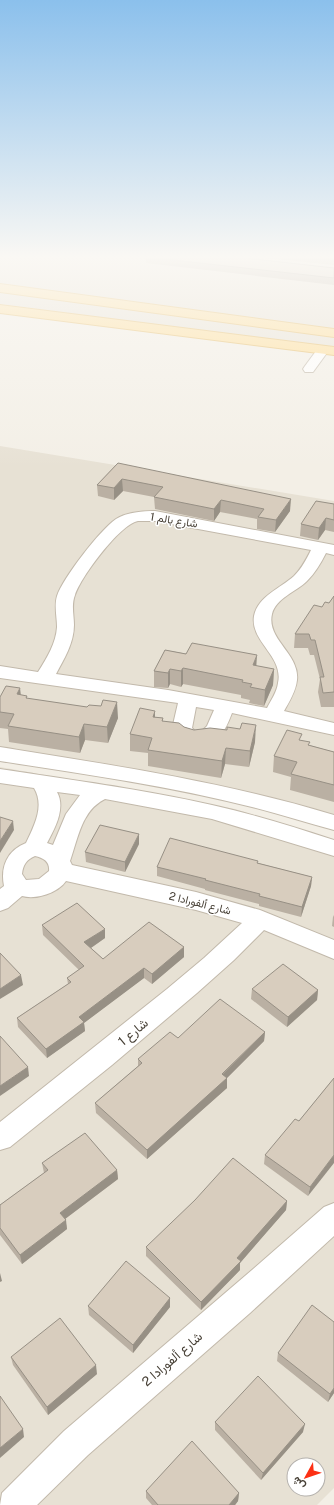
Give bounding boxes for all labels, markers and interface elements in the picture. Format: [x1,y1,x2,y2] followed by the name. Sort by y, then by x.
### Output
[149,510,199,532] street label: شارع بالم 1
[167,889,233,919] street label: شارع ألفورادا 2
[115,1015,152,1050] street label: شارع 1
[139,1329,207,1391] street label: شارع ألفورادا 2
[286,1457,326,1497] north arrow
[289,1474,308,1492] text: ش

